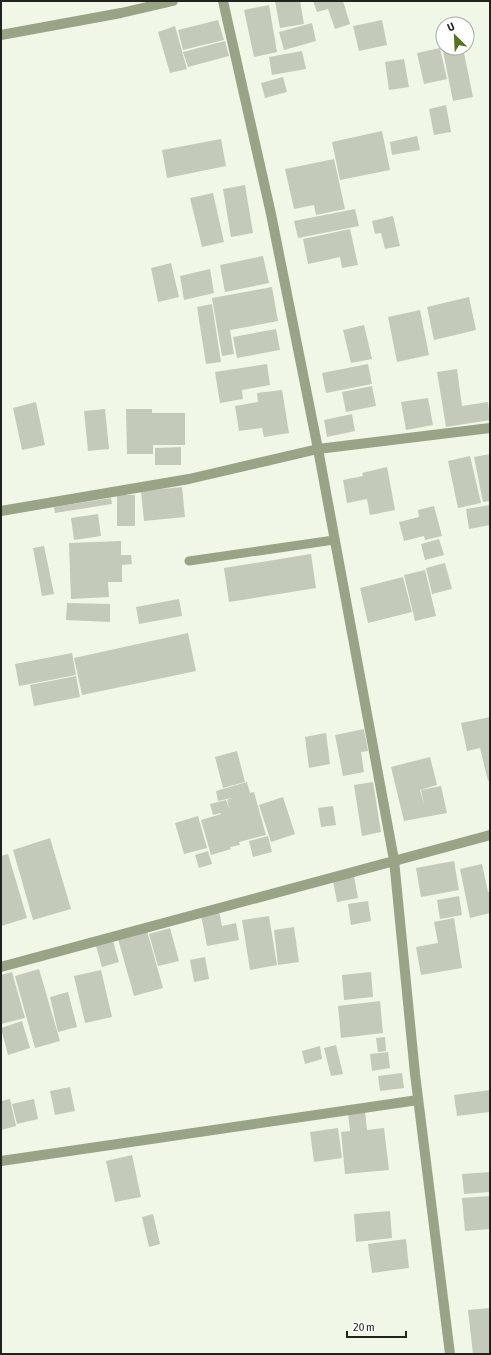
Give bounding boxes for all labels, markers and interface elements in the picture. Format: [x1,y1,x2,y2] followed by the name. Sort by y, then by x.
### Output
[435,16,475,56] north arrow
[446,20,456,34] text: U
[347,1313,406,1339] scale bar
[353,1320,375,1334] text: 20 m

